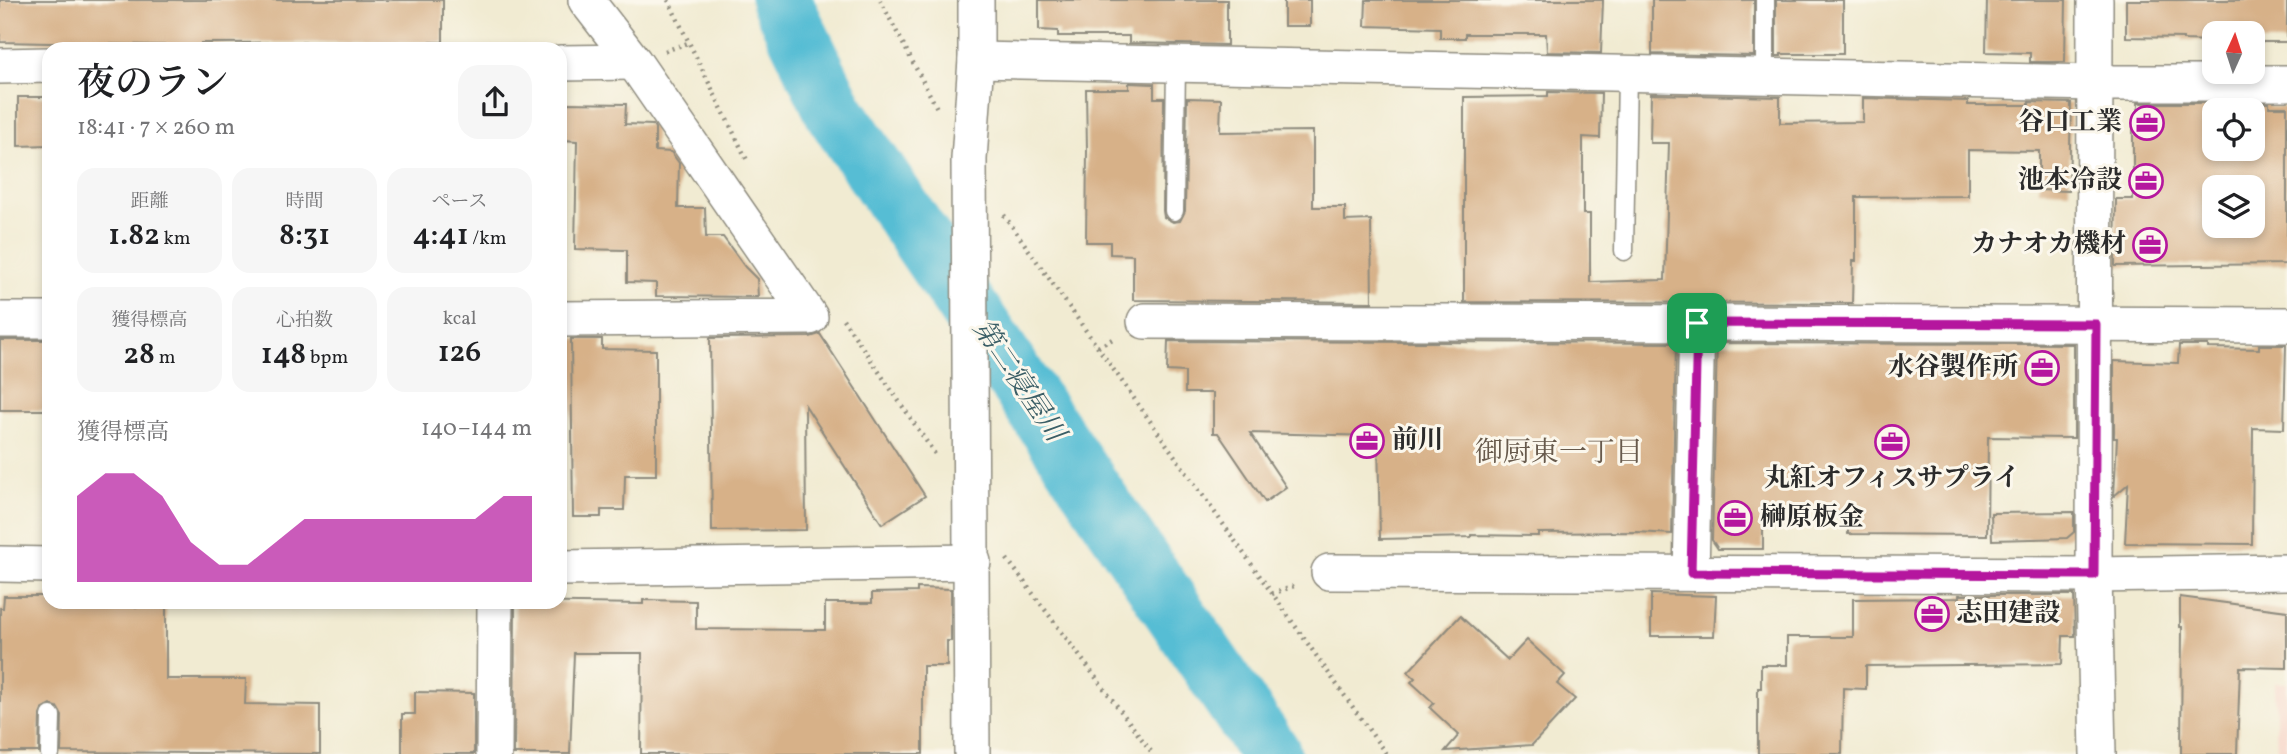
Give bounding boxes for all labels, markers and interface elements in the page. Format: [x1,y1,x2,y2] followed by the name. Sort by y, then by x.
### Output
[2202,21,2264,84] north arrow
[2202,21,2265,238] map controls
[77,59,229,112] text: 夜のラン
[458,65,532,139] button: share
[2202,98,2265,161] button: locate
[2128,104,2166,142] office icon: 谷口工業
[2018,105,2122,141] place label: 谷口工業
[77,112,235,144] text: 18:41 · 7 × 260 m
[2127,162,2165,200] office icon: 池本冷設
[2018,163,2122,199] place label: 池本冷設
[2202,175,2265,238] button: layers
[130,189,169,215] text: 距離
[285,189,324,215] text: 時間
[431,189,488,215] text: ペース
[108,215,160,257] text: 1.82
[279,215,330,257] text: 8:31
[413,215,469,257] text: 4:41
[160,226,191,252] text: km
[469,226,506,252] text: /km
[2131,226,2169,264] office icon: カナオカ機材
[1971,227,2126,263] place label: カナオカ機材
[1667,293,1727,353] pin
[1678,304,1716,342] icon: arrive
[443,306,476,332] text: kcal
[111,308,188,334] text: 獲得標高
[276,308,333,334] text: 心拍数
[963,312,1075,452] water label: 第二寝屋川
[438,332,481,374] text: 126
[123,334,155,376] text: 28
[261,334,306,376] text: 148
[155,345,176,371] text: m
[306,345,348,371] text: bpm
[2023,349,2061,387] office icon: 水谷製作所
[1888,350,2018,386] place label: 水谷製作所
[421,413,532,445] text: 140–144 m
[77,417,169,449] text: 獲得標高
[1348,422,1386,460] office icon: 前川
[1392,423,1444,459] place label: 前川
[1873,423,1911,461] office icon: 丸紅オフィスサプライ
[1475,434,1643,473] district label: 御厨東一丁目
[1764,461,2020,497] place label: 丸紅オフィスサプライ
[1716,499,1754,537] office icon: 榊原板金
[1760,500,1864,536] place label: 榊原板金
[1913,595,1951,633] office icon: 志田建設
[1956,596,2060,632] place label: 志田建設

